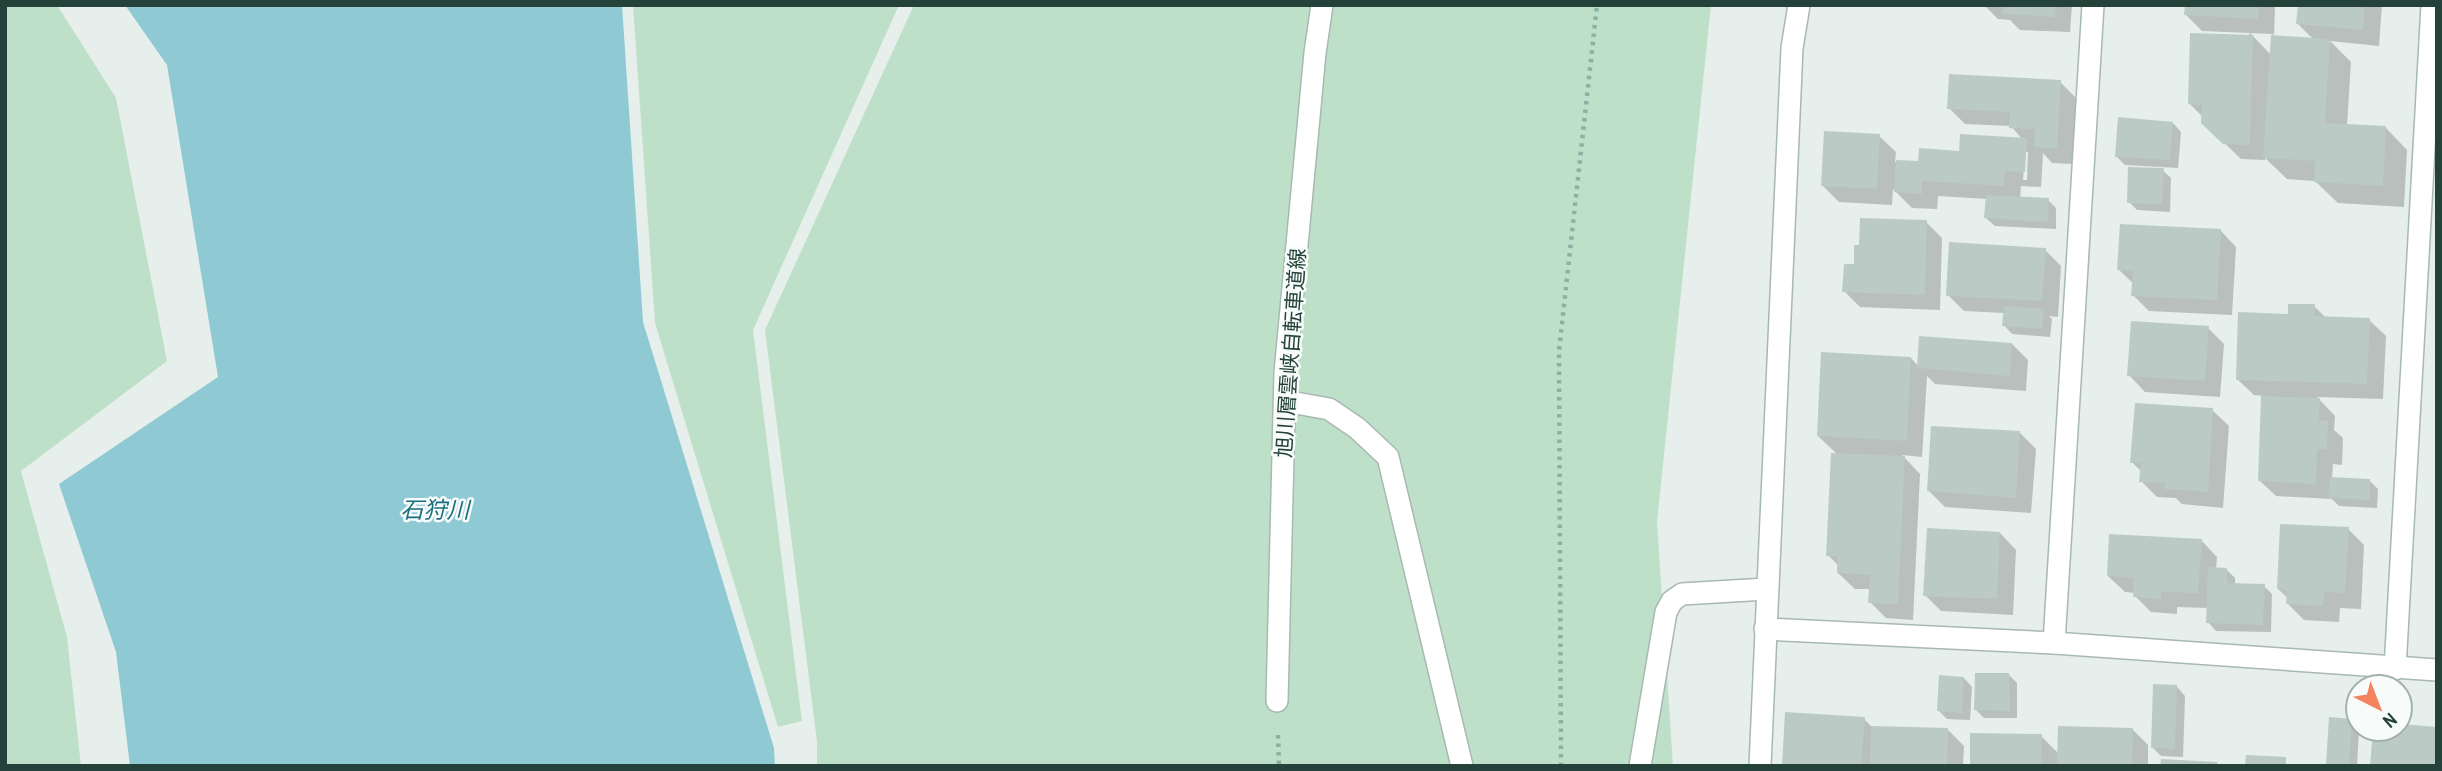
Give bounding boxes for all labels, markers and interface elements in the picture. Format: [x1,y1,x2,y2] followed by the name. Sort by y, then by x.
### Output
[1269,247,1312,459] street label: 旭川層雲峡自転車道線
[401,494,473,525] water label: 石狩川
[2344,673,2414,743] north arrow
[2377,707,2403,734] text: N

